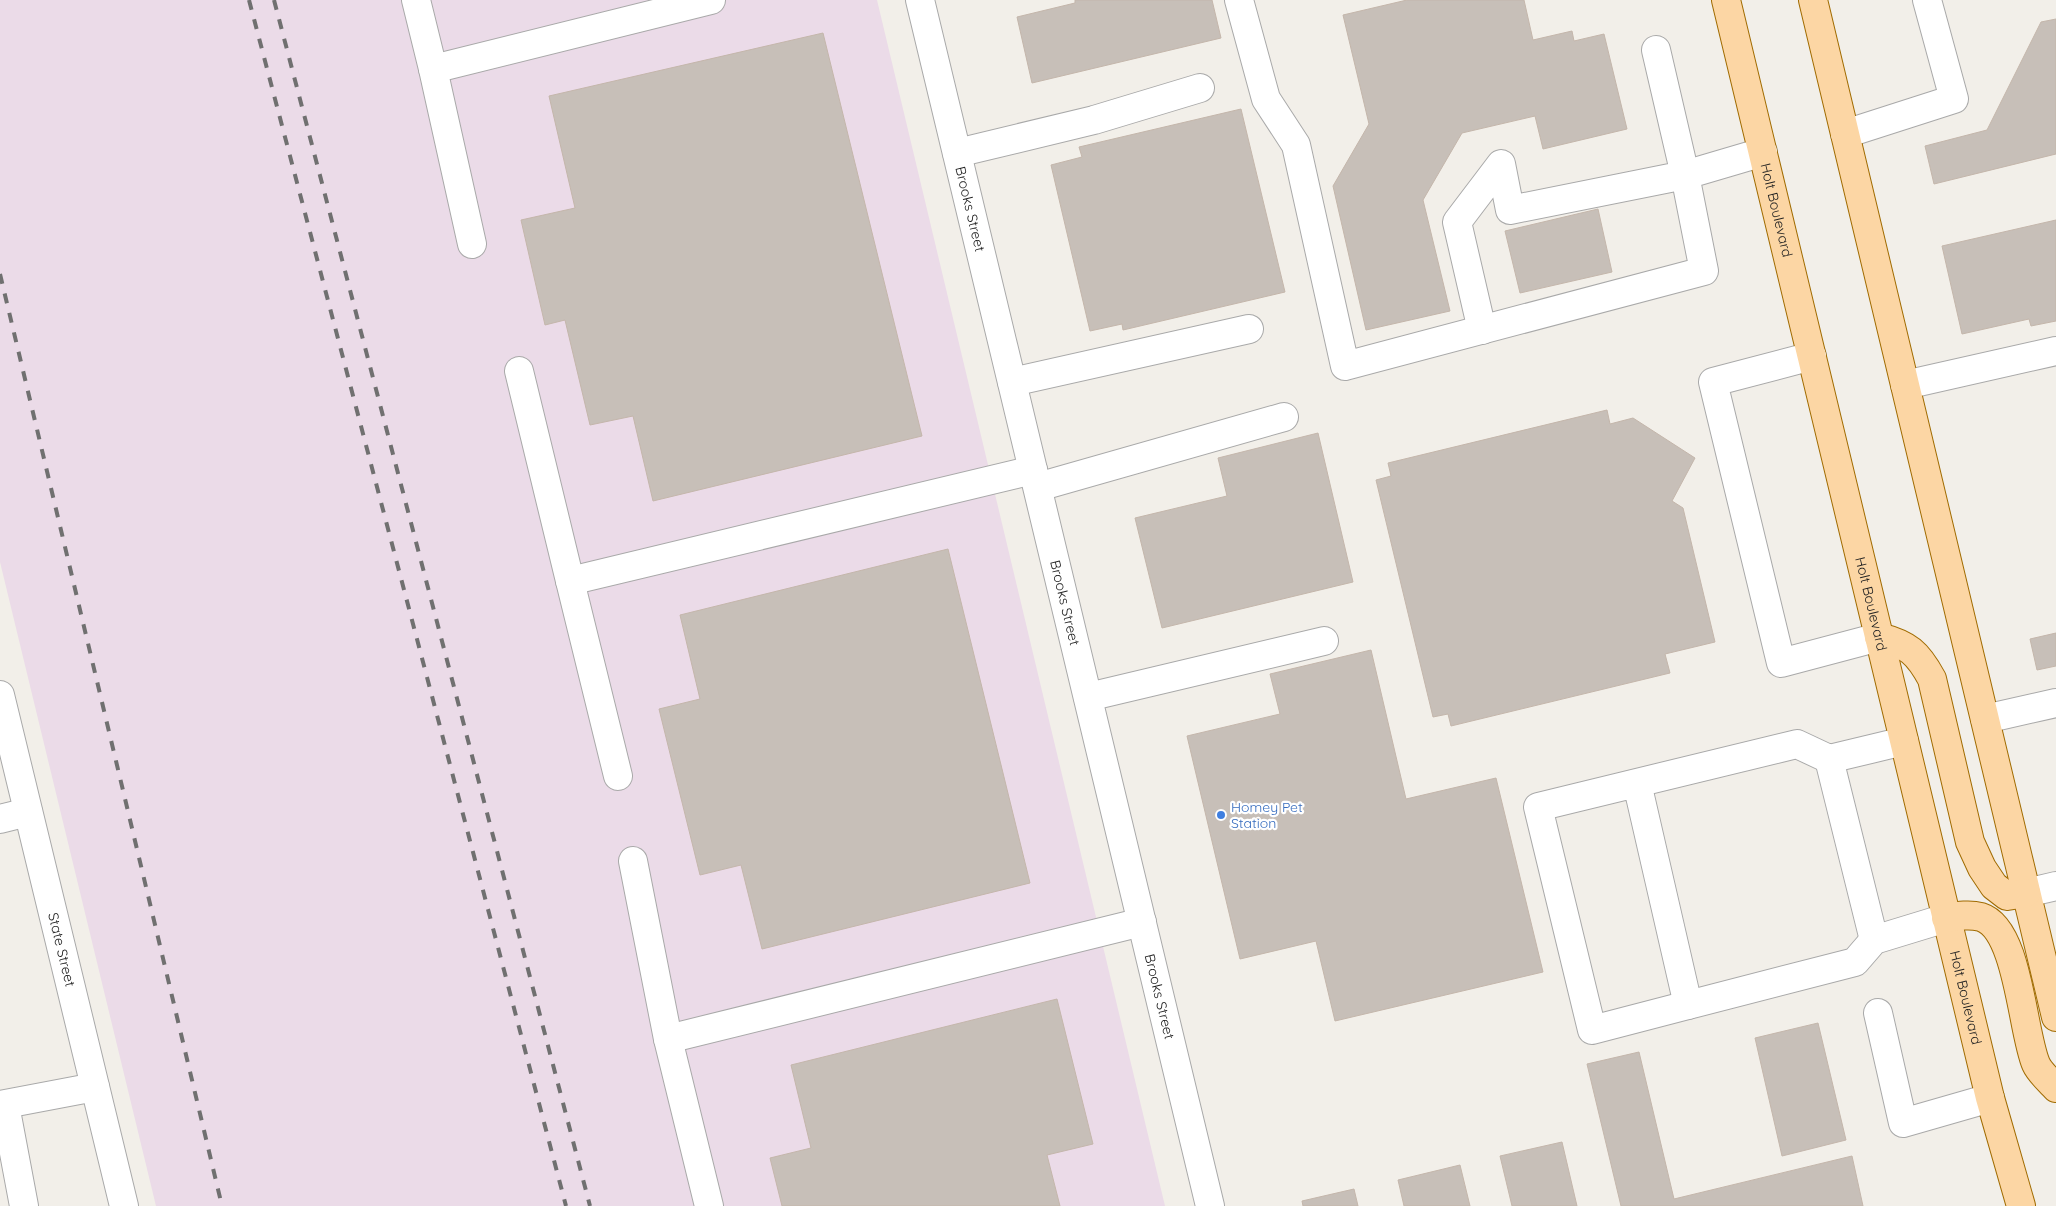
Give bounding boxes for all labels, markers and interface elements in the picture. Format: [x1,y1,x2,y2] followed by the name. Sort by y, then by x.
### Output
[1756,161,1796,259] street label: Holt Boulevard
[951,164,989,254] street label: Brooks Street
[1851,555,1891,653] street label: Holt Boulevard
[1046,558,1084,648] street label: Brooks Street
[1231,798,1303,832] place label: Homey Pet Station
[1215,809,1227,821] marker: Homey Pet Station
[44,911,80,989] street label: State Street
[1946,949,1986,1046] street label: Holt Boulevard
[1141,952,1179,1041] street label: Brooks Street

